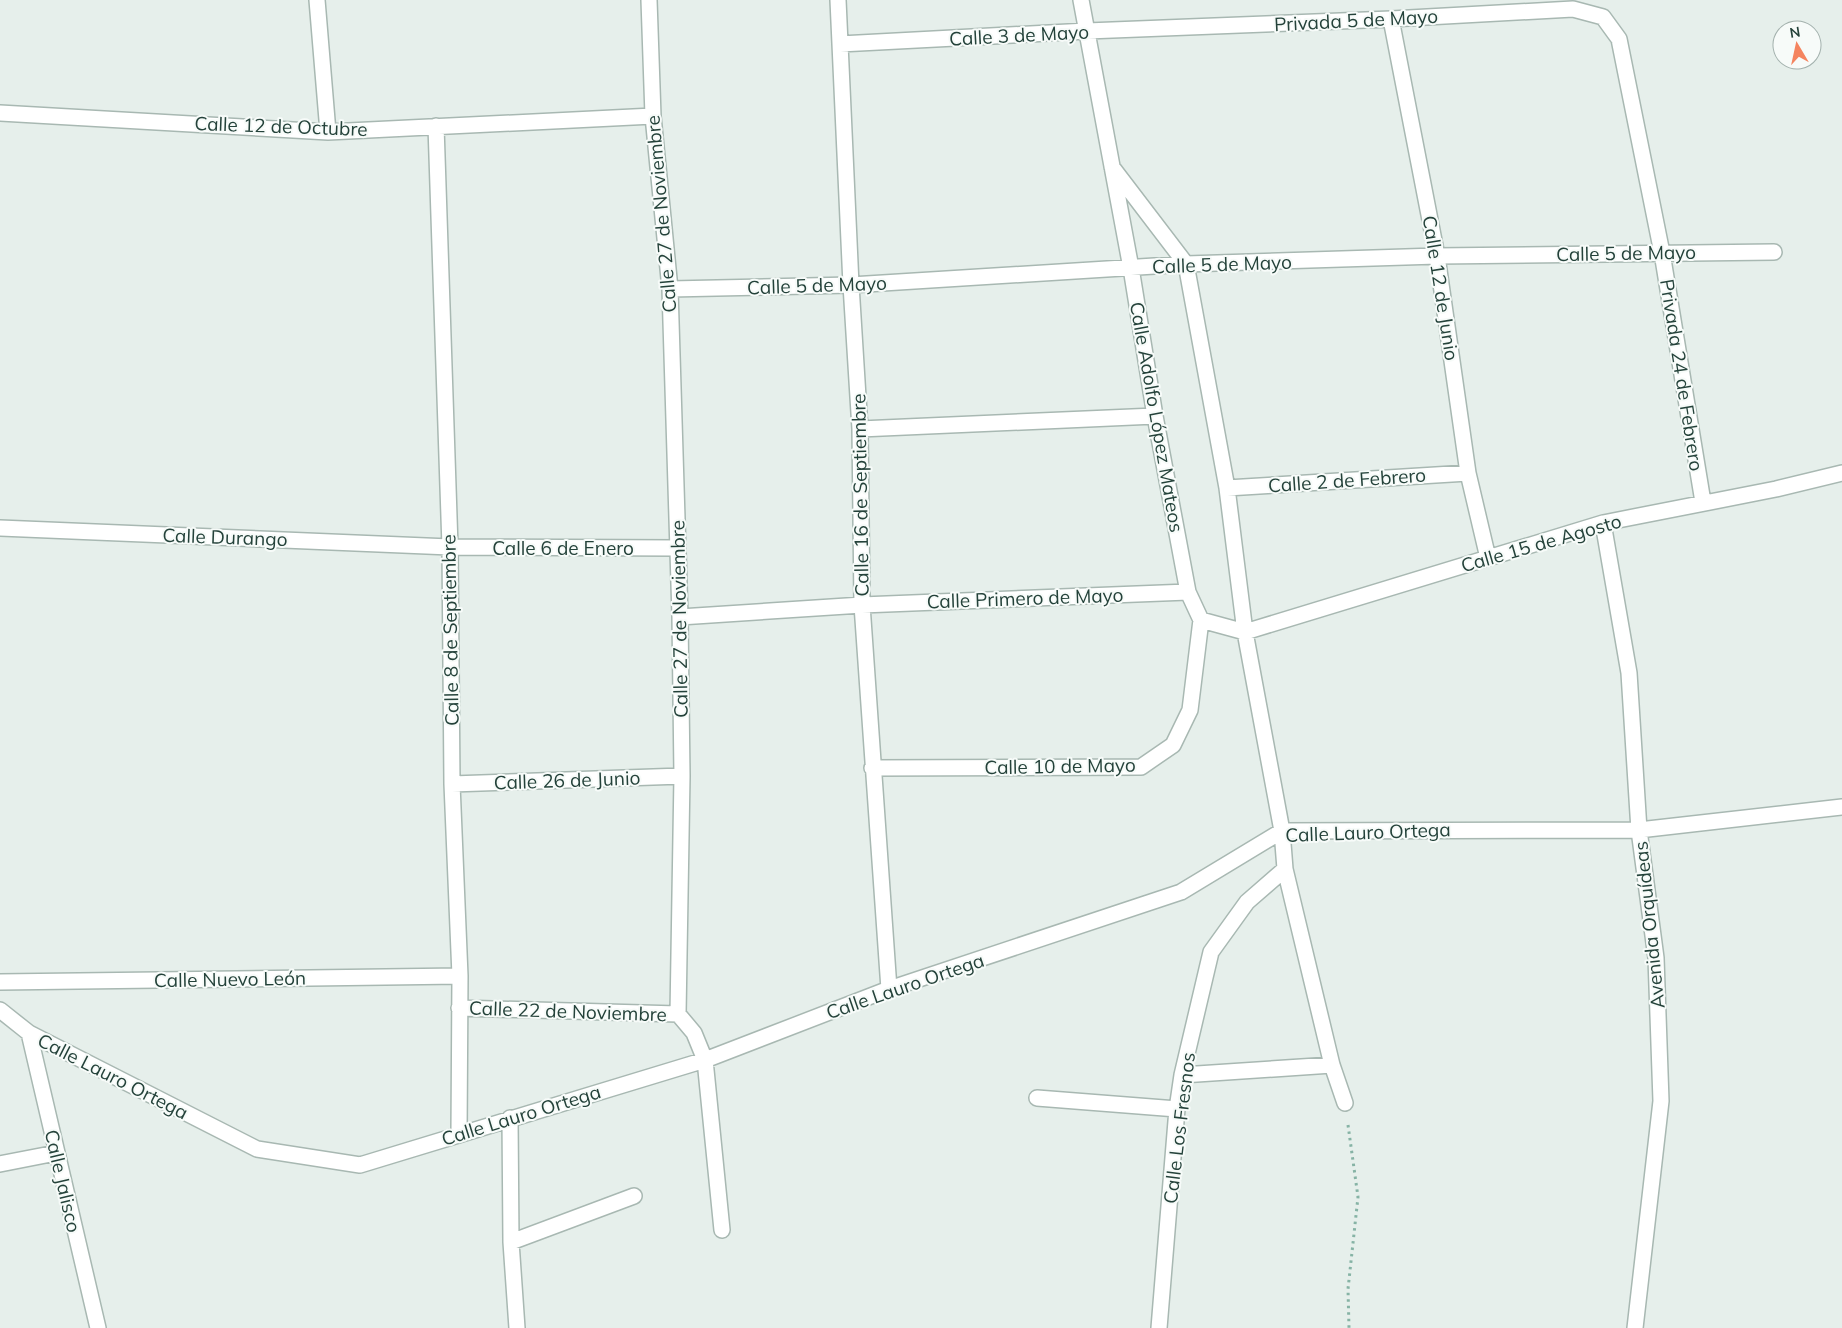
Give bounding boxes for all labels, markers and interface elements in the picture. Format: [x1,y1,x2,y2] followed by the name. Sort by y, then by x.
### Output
[1273,4,1439,36] street label: Privada 5 de Mayo
[949,19,1089,51] street label: Calle 3 de Mayo
[1772,20,1822,70] north arrow
[1788,22,1802,42] text: N
[194,111,368,141] street label: Calle 12 de Octubre
[640,114,682,314] street label: Calle 27 de Noviembre
[1418,214,1464,362] street label: Calle 12 de Junio
[1556,240,1696,266] street label: Calle 5 de Mayo
[1152,250,1292,278] street label: Calle 5 de Mayo
[747,271,887,299] street label: Calle 5 de Mayo
[1655,277,1709,473] street label: Privada 24 de Febrero
[1125,300,1189,534] street label: Calle Adolfo López Mateos
[846,393,874,597] street label: Calle 16 de Septiembre
[1267,463,1427,497] street label: Calle 2 de Febrero
[1458,509,1624,577] street label: Calle 15 de Agosto
[665,520,693,718] street label: Calle 27 de Noviembre
[162,523,288,551] street label: Calle Durango
[436,534,464,726] street label: Calle 8 de Septiembre
[492,536,634,560] street label: Calle 6 de Enero
[926,583,1124,613] street label: Calle Primero de Mayo
[984,753,1136,779] street label: Calle 10 de Mayo
[493,765,641,795] street label: Calle 26 de Junio
[1285,817,1451,847] street label: Calle Lauro Ortega
[1628,840,1670,1010] street label: Avenida Orquídeas
[823,948,987,1024] street label: Calle Lauro Ortega
[154,966,306,992] street label: Calle Nuevo León
[469,996,667,1026] street label: Calle 22 de Noviembre
[34,1028,192,1124] street label: Calle Lauro Ortega
[1158,1051,1200,1205] street label: Calle Los Fresnos
[438,1079,604,1151] street label: Calle Lauro Ortega
[40,1127,86,1235] street label: Calle Jalisco

